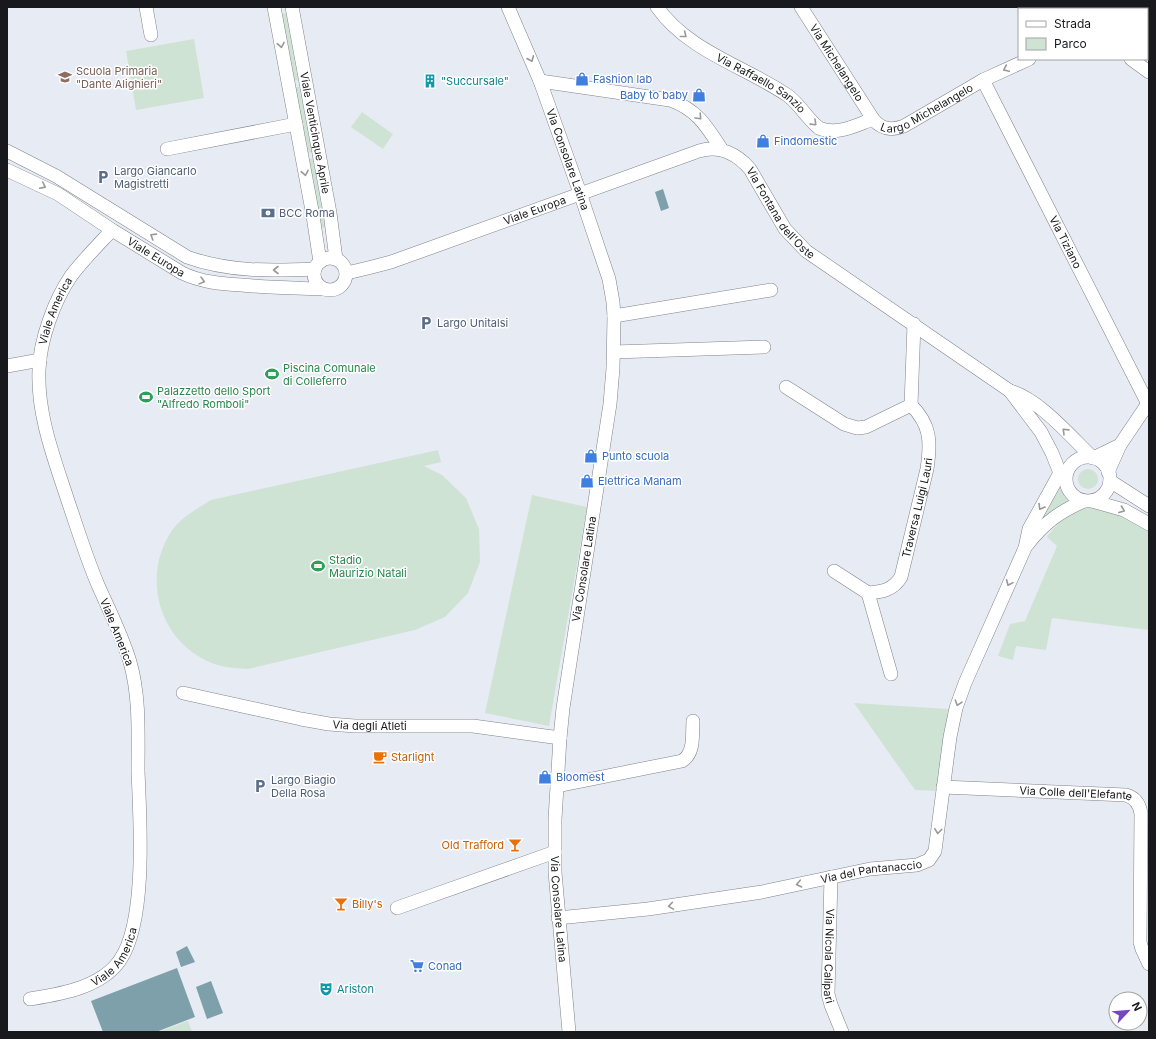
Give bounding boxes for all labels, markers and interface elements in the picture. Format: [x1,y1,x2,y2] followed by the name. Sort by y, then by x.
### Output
[1018,8,1148,60] legend
[1054,16,1091,31] text: Strada
[807,21,867,104] street label: Via Michelangelo
[680,30,687,37] one-way arrow
[1054,36,1087,51] text: Parco
[276,42,285,48] one-way arrow
[714,50,809,116] street label: Via Raffaello Sanzio
[526,54,534,62] one-way arrow
[76,64,162,91] place label: Scuola Primaria "Dante Alighieri"
[1003,64,1010,72] one-way arrow
[57,69,73,85] school or university icon: Scuola Primaria "Dante Alighieri"
[297,71,333,195] street label: Viale Venticinque Aprile
[574,71,590,87] shop icon: Fashion lab
[593,72,652,86] place label: Fashion lab
[422,73,438,89] building icon: "Succursale"
[441,74,509,88] place label: "Succursale"
[878,80,976,136] street label: Largo Michelangelo
[691,87,707,103] shop icon: Baby to baby
[620,88,688,102] place label: Baby to baby
[543,107,592,212] street label: Via Consolare Latina
[694,113,701,120] one-way arrow
[809,118,817,126] one-way arrow
[755,133,771,149] shop icon: Findomestic
[774,134,837,148] place label: Findomestic
[114,164,197,191] place label: Largo Giancarlo Magistretti
[743,164,818,262] street label: Via Fontana dell'Oste
[95,169,111,185] parking icon: Largo Giancarlo Magistretti
[301,170,309,176] one-way arrow
[38,181,46,189] one-way arrow
[501,193,568,228] street label: Viale Europa
[260,205,276,221] bank icon: BCC Roma
[279,206,335,220] place label: BCC Roma
[1046,213,1085,271] street label: Via Tiziano
[125,234,188,280] street label: Viale Europa
[150,234,157,241] one-way arrow
[273,266,279,274] one-way arrow
[36,274,75,346] street label: Viale America
[199,276,206,284] one-way arrow
[418,315,434,331] parking icon: Largo Unitalsi
[437,316,508,330] place label: Largo Unitalsi
[283,361,376,388] place label: Piscina Comunale di Colleferro
[264,366,280,382] sports icon: Piscina Comunale di Colleferro
[157,384,271,411] place label: Palazzetto dello Sport "Alfredo Romboli"
[138,389,154,405] sports icon: Palazzetto dello Sport "Alfredo Romboli"
[1062,429,1069,436] one-way arrow
[583,448,599,464] shop icon: Punto scuola
[602,449,669,463] place label: Punto scuola
[899,457,935,559] street label: Traversa Luigi Lauri
[579,473,595,489] shop icon: Elettrica Manam
[598,474,682,488] place label: Elettrica Manam
[1039,503,1046,510] one-way arrow
[1118,505,1125,513] one-way arrow
[569,515,599,623] street label: Via Consolare Latina
[329,553,407,580] place label: Stadio Maurizio Natali
[310,558,326,574] sports icon: Stadio Maurizio Natali
[1006,579,1014,587] one-way arrow
[97,596,137,668] street label: Viale America
[954,699,963,706] one-way arrow
[332,717,407,733] street label: Via degli Atleti
[372,749,388,765] cafe icon: Starlight
[391,750,435,764] place label: Starlight
[537,769,553,785] shop icon: Bloomest
[556,770,605,784] place label: Bloomest
[271,773,336,800] place label: Largo Biagio Della Rosa
[252,778,268,794] parking icon: Largo Biagio Della Rosa
[1019,783,1135,804] street label: Via Colle dell'Elefante
[934,828,943,834] one-way arrow
[507,837,523,853] bar icon: Old Trafford
[442,838,504,852] place label: Old Trafford
[548,856,570,963] street label: Via Consolare Latina
[819,856,925,886] street label: Via del Pantanaccio
[796,880,802,888] one-way arrow
[333,896,349,912] bar icon: Billy's
[352,897,383,911] place label: Billy's
[668,901,674,910] one-way arrow
[821,908,837,1005] street label: Via Nicola Calipari
[89,926,140,989] street label: Viale America
[409,958,425,974] supermarket icon: Conad
[428,959,462,973] place label: Conad
[318,981,334,997] theatre icon: Ariston
[337,982,374,996] place label: Ariston
[1108,991,1148,1031] north arrow
[1129,1000,1145,1013] text: N

